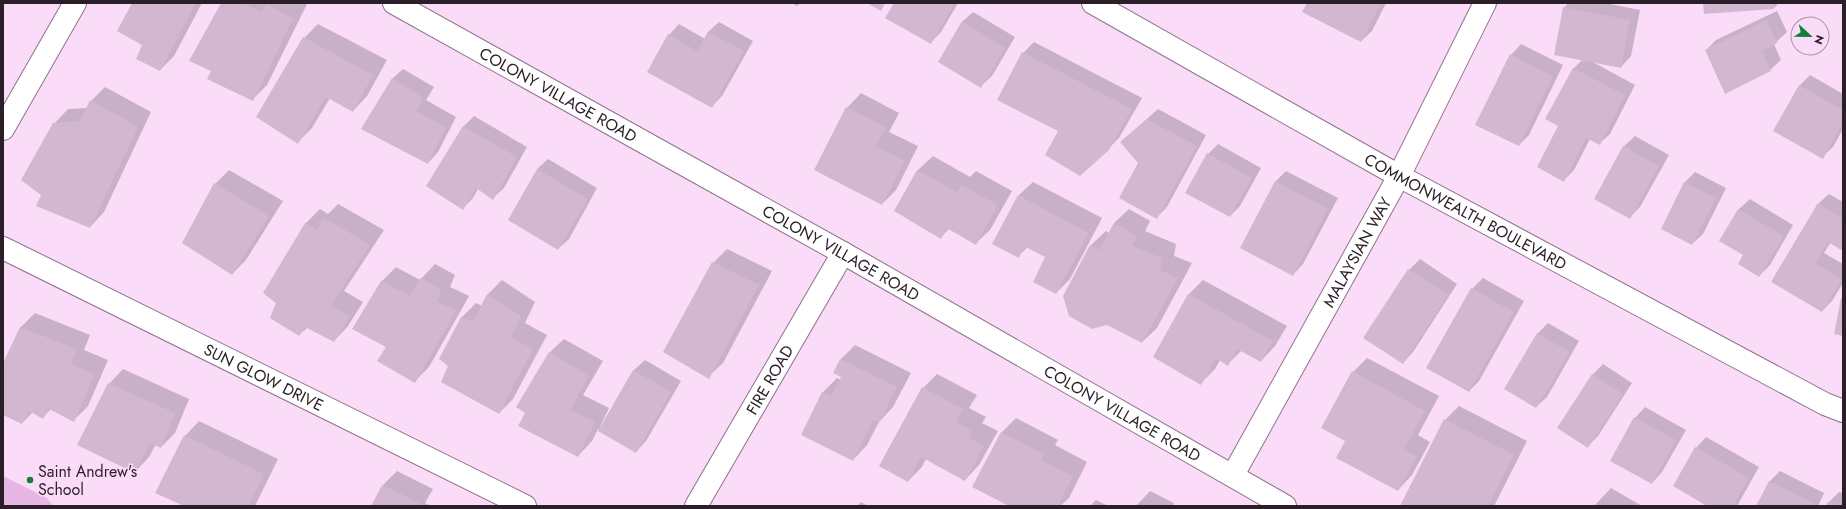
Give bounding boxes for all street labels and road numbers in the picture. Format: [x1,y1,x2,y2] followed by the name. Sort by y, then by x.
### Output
[475,41,641,148] street label: COLONY VILLAGE ROAD
[1360,147,1571,275] street label: COMMONWEALTH BOULEVARD
[1317,193,1397,311] street label: MALAYSIAN WAY
[758,199,924,306] street label: COLONY VILLAGE ROAD
[200,338,328,416] street label: SUN GLOW DRIVE
[740,341,799,419] street label: FIRE ROAD
[1040,359,1205,467] street label: COLONY VILLAGE ROAD

